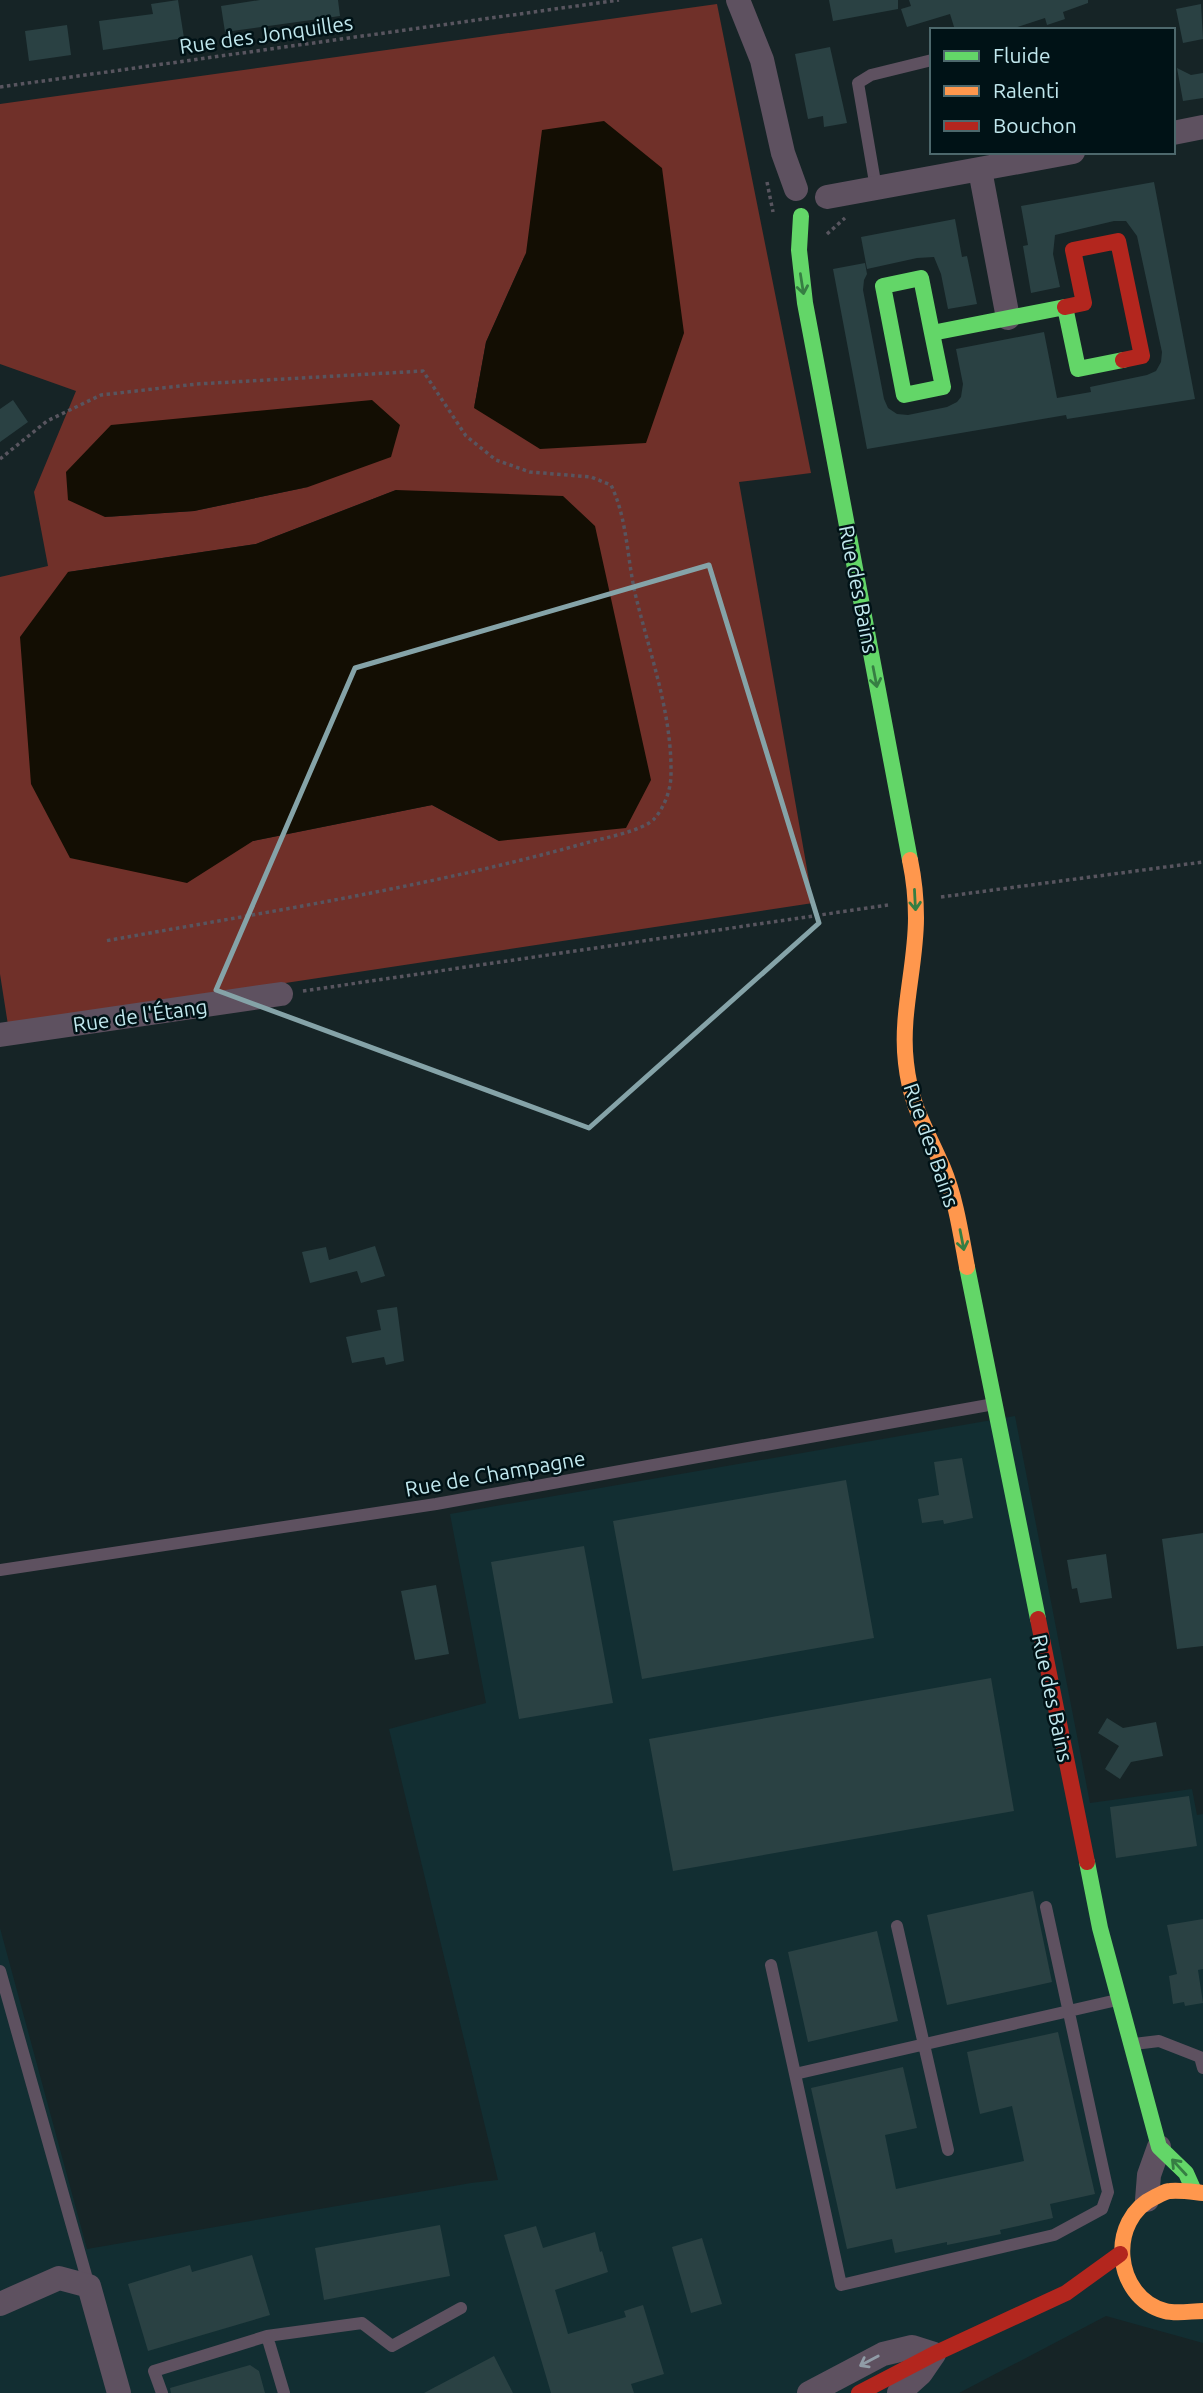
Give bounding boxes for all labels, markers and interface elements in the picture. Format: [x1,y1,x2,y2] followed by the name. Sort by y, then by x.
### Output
[178,10,354,58] street label: Rue des Jonquilles
[930,28,1175,154] legend
[993,43,1051,67] text: Fluide
[993,78,1059,102] text: Ralenti
[993,113,1077,137] text: Bouchon
[796,273,809,295] one-way arrow
[835,523,883,655] street label: Rue des Bains
[869,665,882,688] one-way arrow
[909,889,922,911] one-way arrow
[71,994,209,1036] street label: Rue de l'Étang
[900,1080,964,1210] street label: Rue des Bains
[955,1228,969,1251] one-way arrow
[403,1445,587,1501] street label: Rue de Champagne
[1028,1632,1078,1764] street label: Rue des Bains
[1171,2158,1187,2176] one-way arrow
[859,2355,880,2368] one-way arrow

